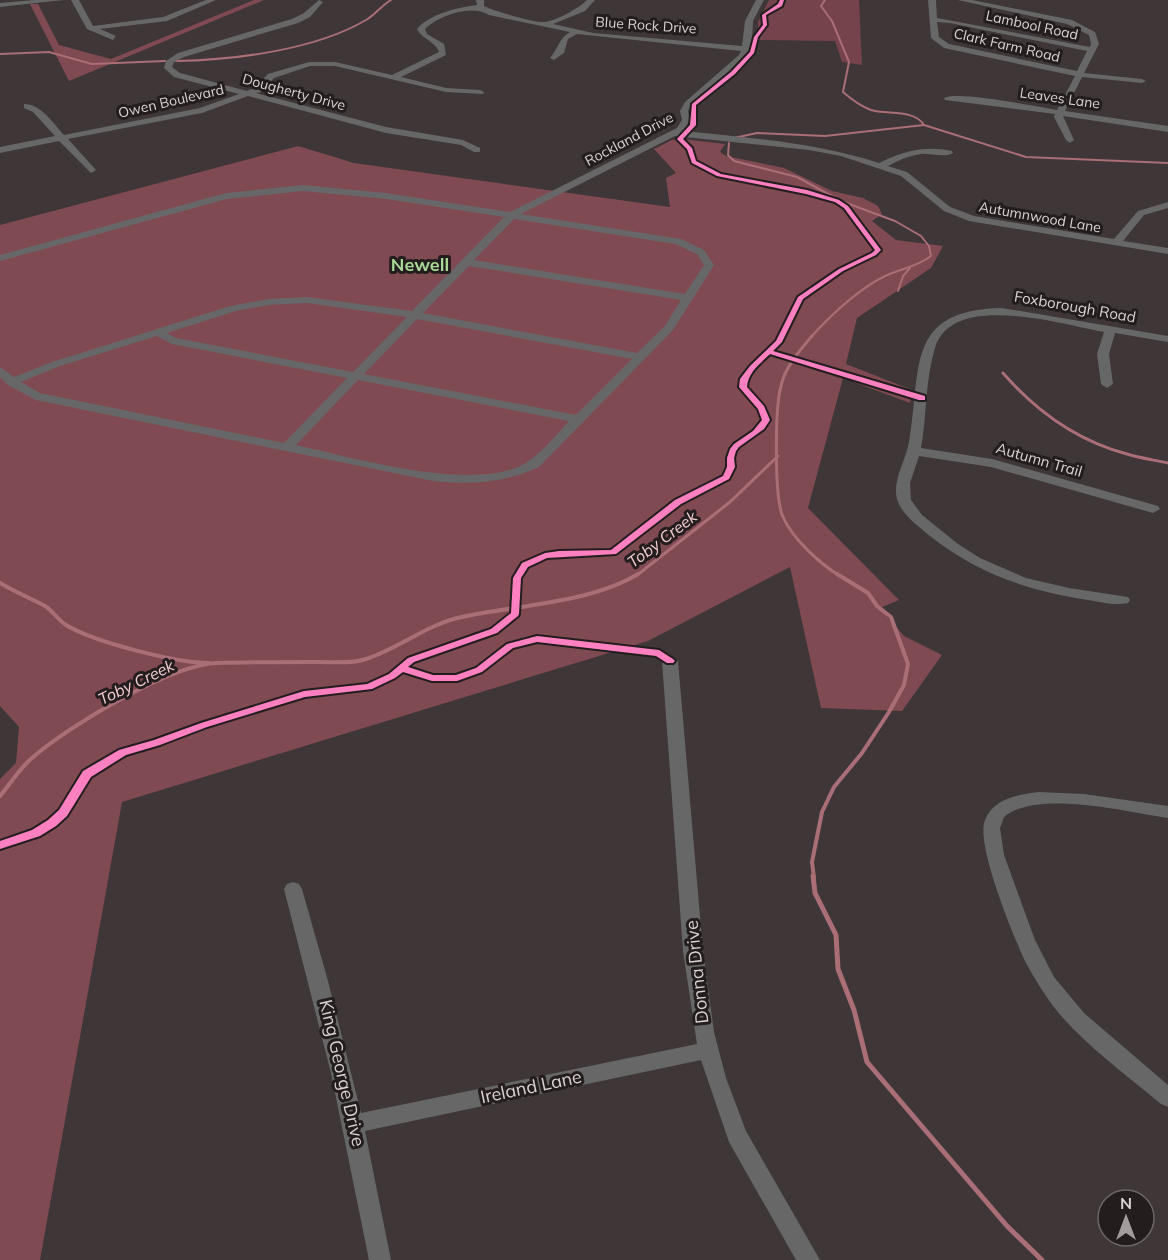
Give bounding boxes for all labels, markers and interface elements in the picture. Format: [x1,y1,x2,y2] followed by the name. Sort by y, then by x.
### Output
[984,6,1080,44] street label: Lambool Road
[595,12,697,38] street label: Blue Rock Drive
[952,24,1062,66] street label: Clark Farm Road
[240,70,348,114] street label: Dougherty Drive
[116,80,226,122] street label: Owen Boulevard
[1019,83,1101,113] street label: Leaves Lane
[582,108,676,170] street label: Rockland Drive
[978,197,1102,237] street label: Autumnwood Lane
[391,253,449,276] district label: Newell
[1013,286,1137,327] street label: Foxborough Road
[994,438,1084,481] street label: Autumn Trail
[623,506,701,572] water label: Toby Creek
[95,655,178,709] water label: Toby Creek
[680,919,713,1025] street label: Donna Drive
[314,997,371,1149] street label: King George Drive
[478,1065,584,1108] street label: Ireland Lane
[1096,1188,1156,1248] north arrow
[1120,1193,1132,1213] text: N

